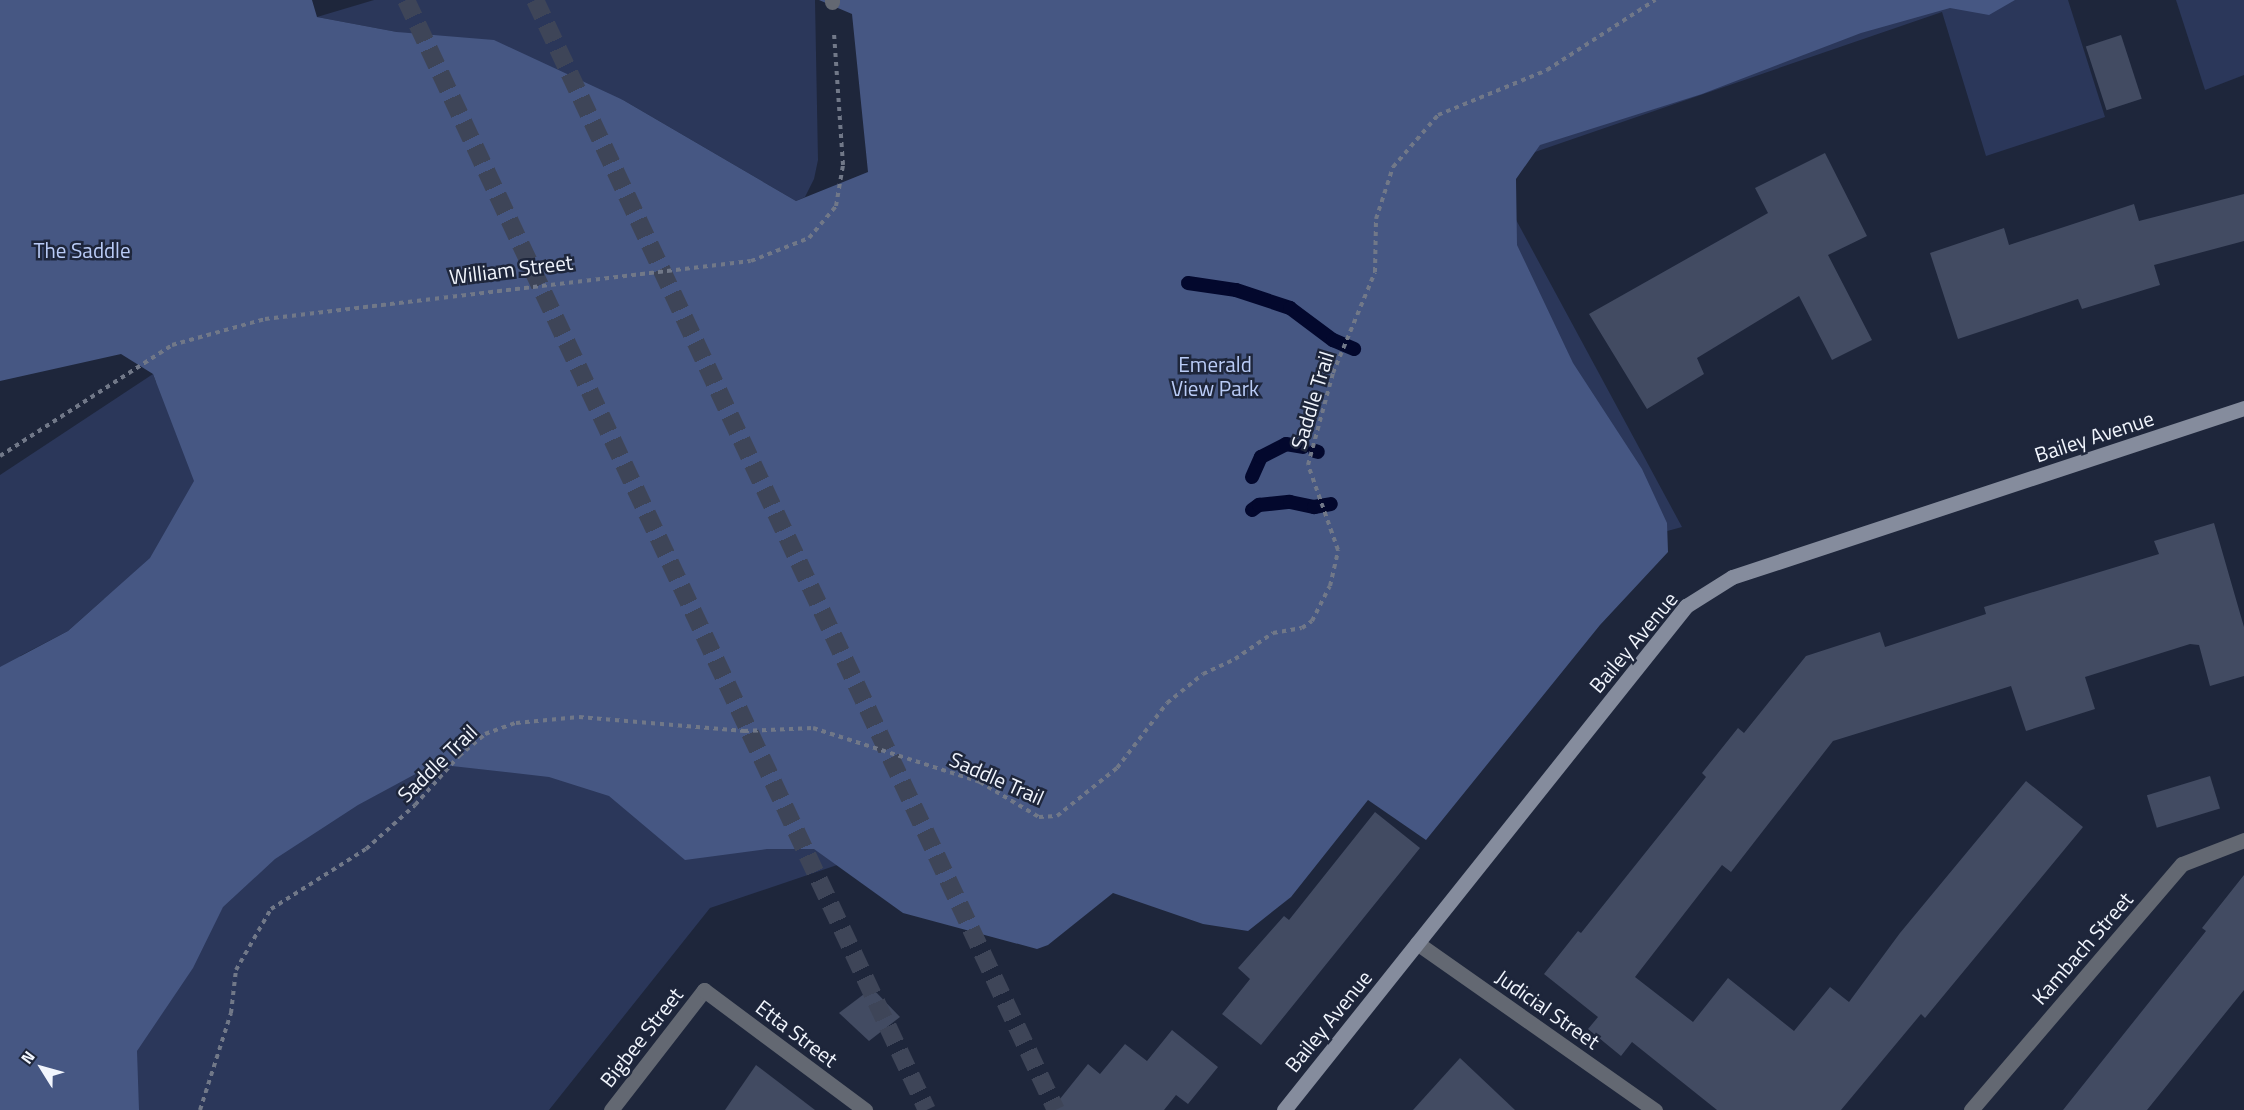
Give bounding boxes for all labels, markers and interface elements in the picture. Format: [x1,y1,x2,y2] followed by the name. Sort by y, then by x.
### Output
[33,237,131,263] park label: The Saddle
[448,249,574,289] street label: William Street
[1285,348,1339,452] street label: Saddle Trail
[1171,351,1259,401] park label: Emerald View Park
[2031,405,2157,467] street label: Bailey Avenue
[1584,586,1682,698] street label: Bailey Avenue
[392,719,482,807] street label: Saddle Trail
[946,746,1048,810] street label: Saddle Trail
[2026,887,2138,1009] street label: Kambach Street
[1491,964,1605,1054] street label: Judicial Street
[1279,965,1377,1077] street label: Bailey Avenue
[594,982,688,1092] street label: Bigbee Street
[751,994,843,1072] street label: Etta Street
[12,1038,72,1098] north arrow
[15,1046,41,1069] text: N

